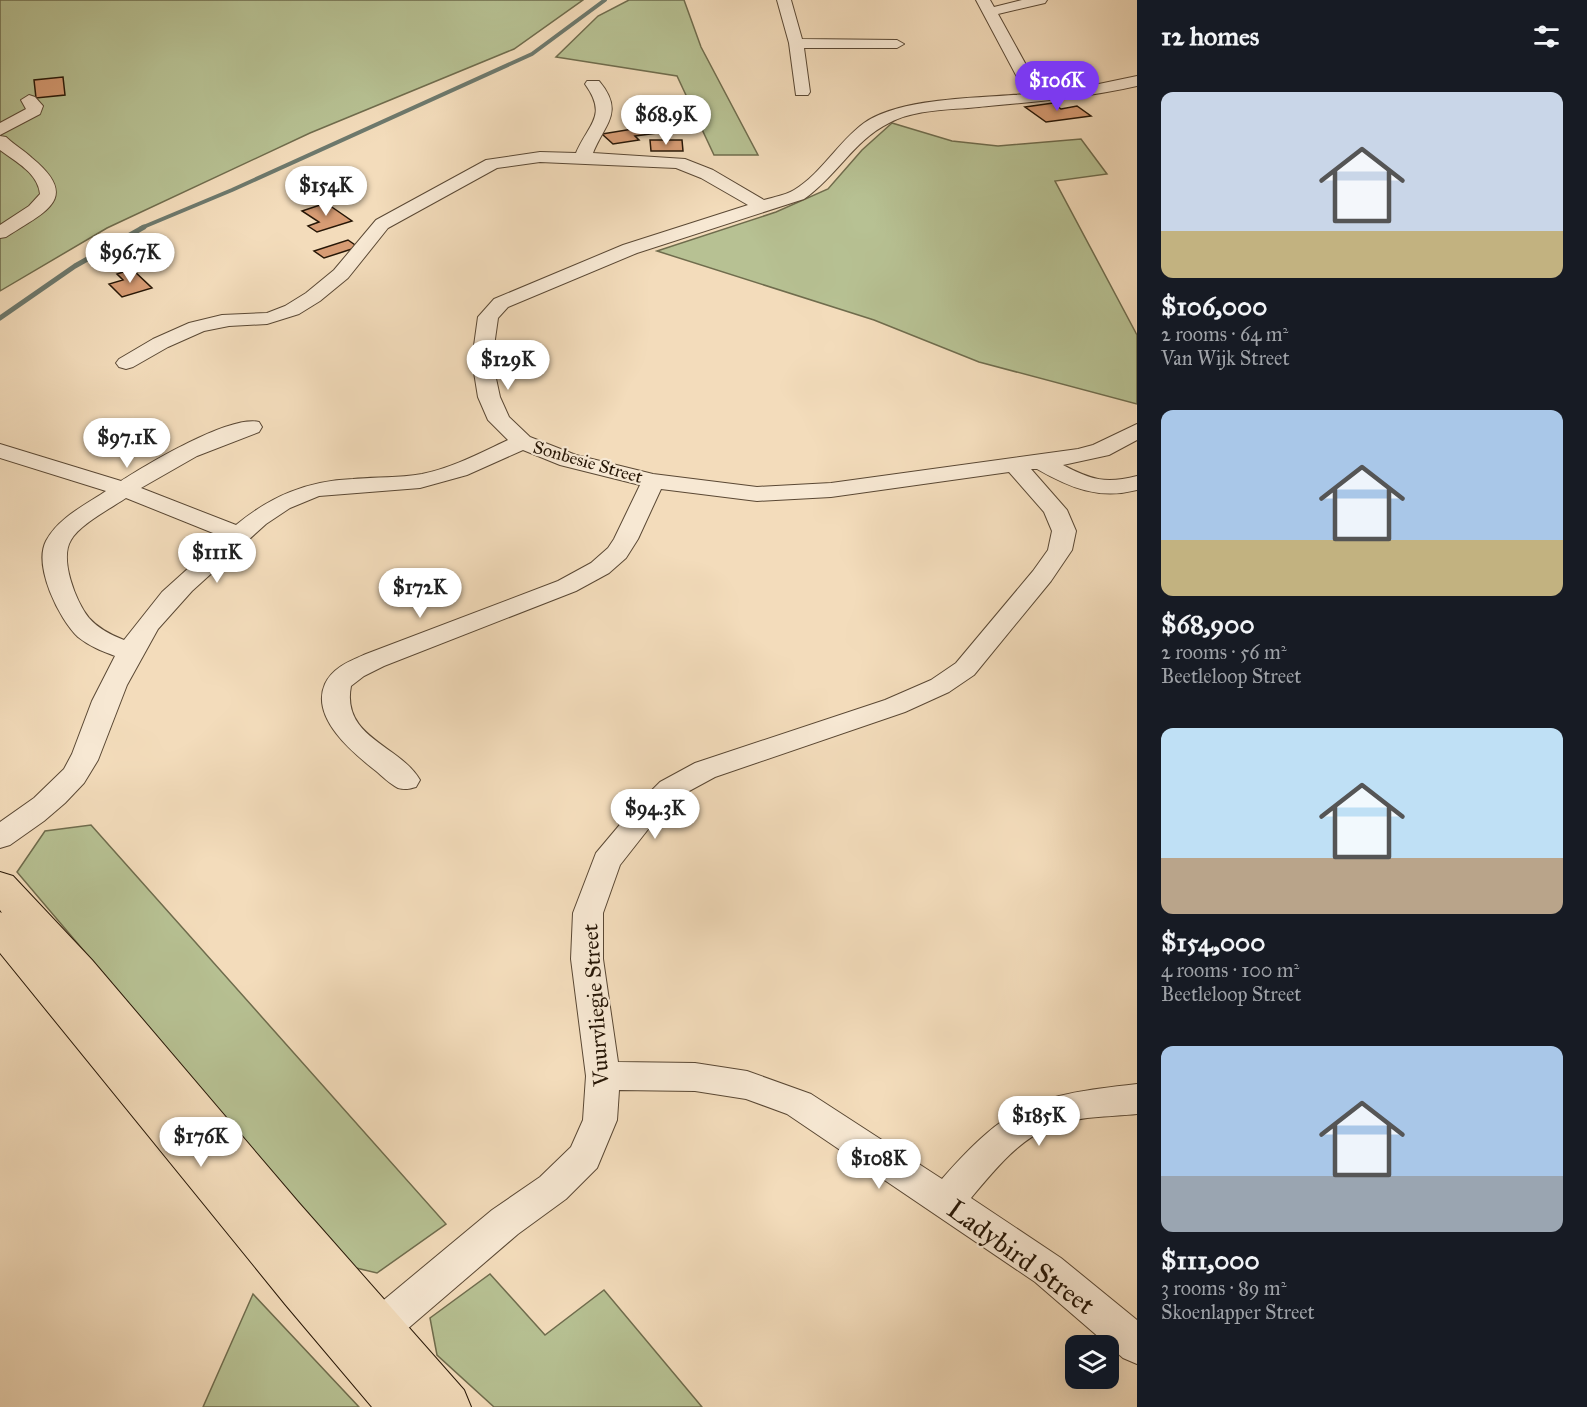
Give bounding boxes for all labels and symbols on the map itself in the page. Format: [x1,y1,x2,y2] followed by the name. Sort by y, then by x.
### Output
[1015,61,1099,112] pin: $106K
[617,95,715,146] pin: $68.9K
[284,166,368,217] pin: $154K
[81,233,179,284] pin: $96.7K
[466,340,550,391] pin: $129K
[78,418,176,469] pin: $97.1K
[531,436,646,488] street label: Sonbesie Street
[175,533,259,584] pin: $111K
[378,568,462,619] pin: $172K
[606,789,704,840] pin: $94.3K
[576,923,615,1088] street label: Vuurvliegie Street
[997,1096,1081,1147] pin: $185K
[159,1117,243,1168] pin: $176K
[837,1139,921,1190] pin: $108K
[941,1192,1102,1321] street label: Ladybird Street

